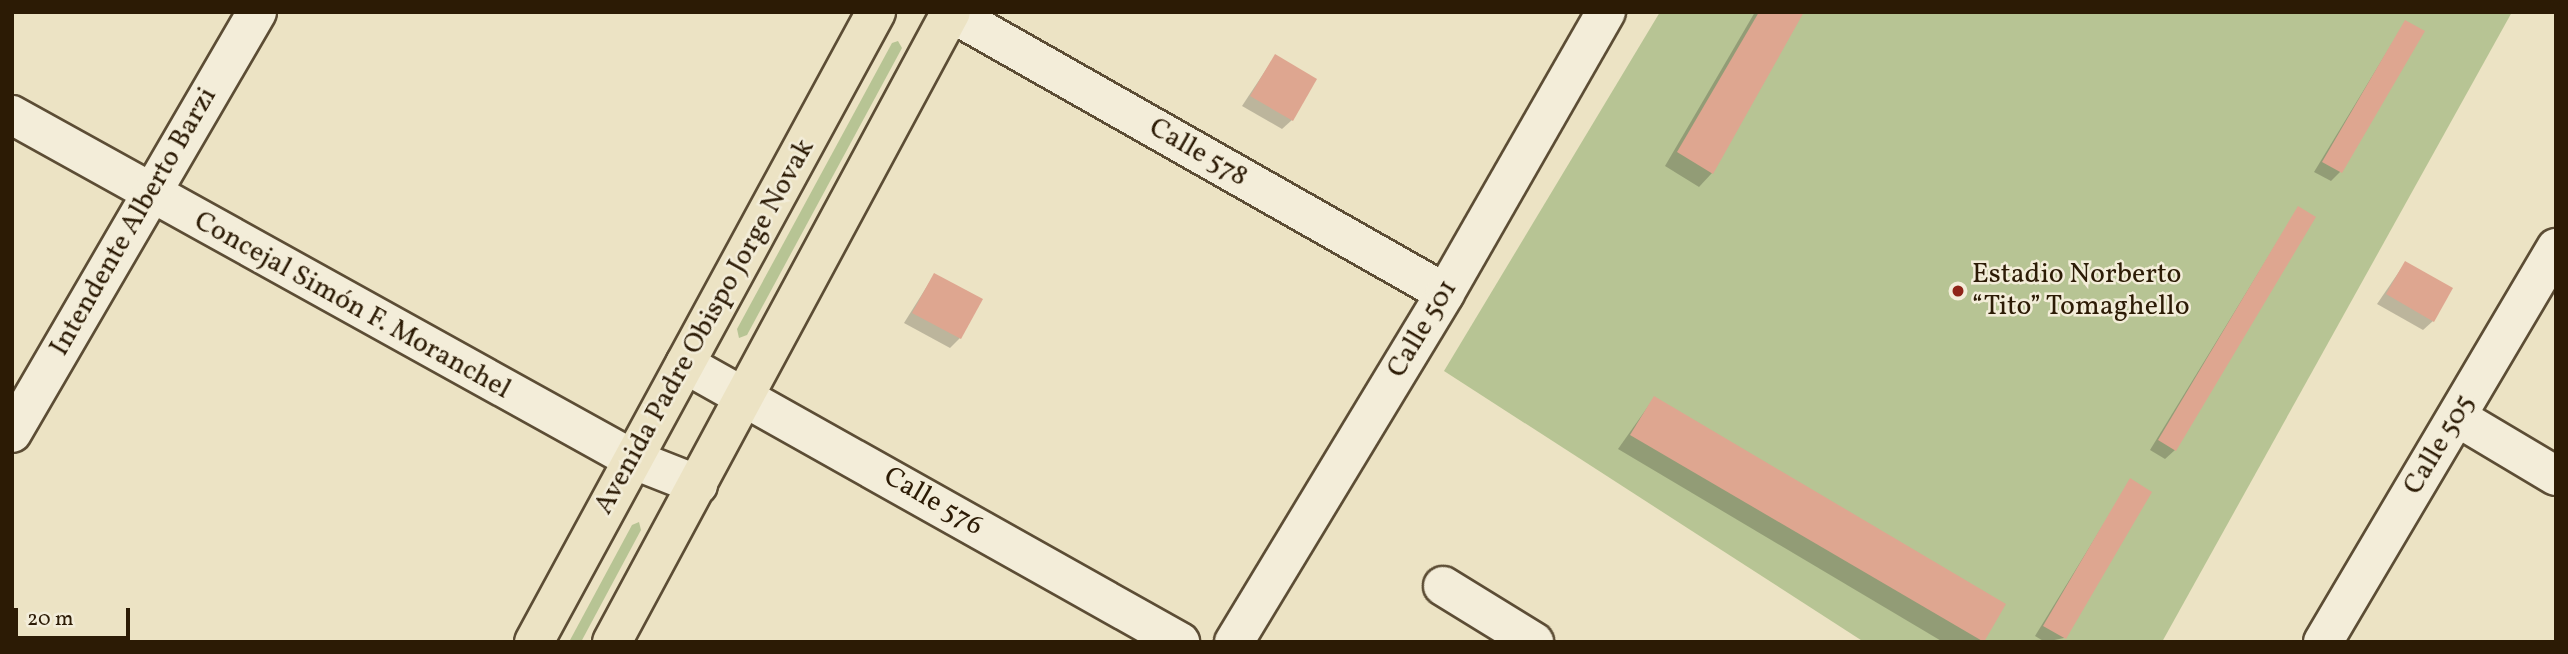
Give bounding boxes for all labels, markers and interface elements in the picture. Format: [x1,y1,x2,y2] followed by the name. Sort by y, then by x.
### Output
[43,82,225,362] street label: Intendente Alberto Barzi
[1143,111,1253,195] street label: Calle 578
[588,133,822,521] street label: Avenida Padre Obispo Jorge Novak
[188,205,516,407] street label: Concejal Simón F. Moranchel
[1972,258,2190,324] place label: Estadio Norberto “Tito” Tomaghello
[1381,274,1465,384] street label: Calle 501
[1950,283,1966,299] marker: Estadio Norberto “Tito” Tomaghello
[2397,389,2483,501] street label: Calle 505
[877,460,989,544] street label: Calle 576
[18,594,133,638] scale bar
[27,605,73,634] text: 20 m

